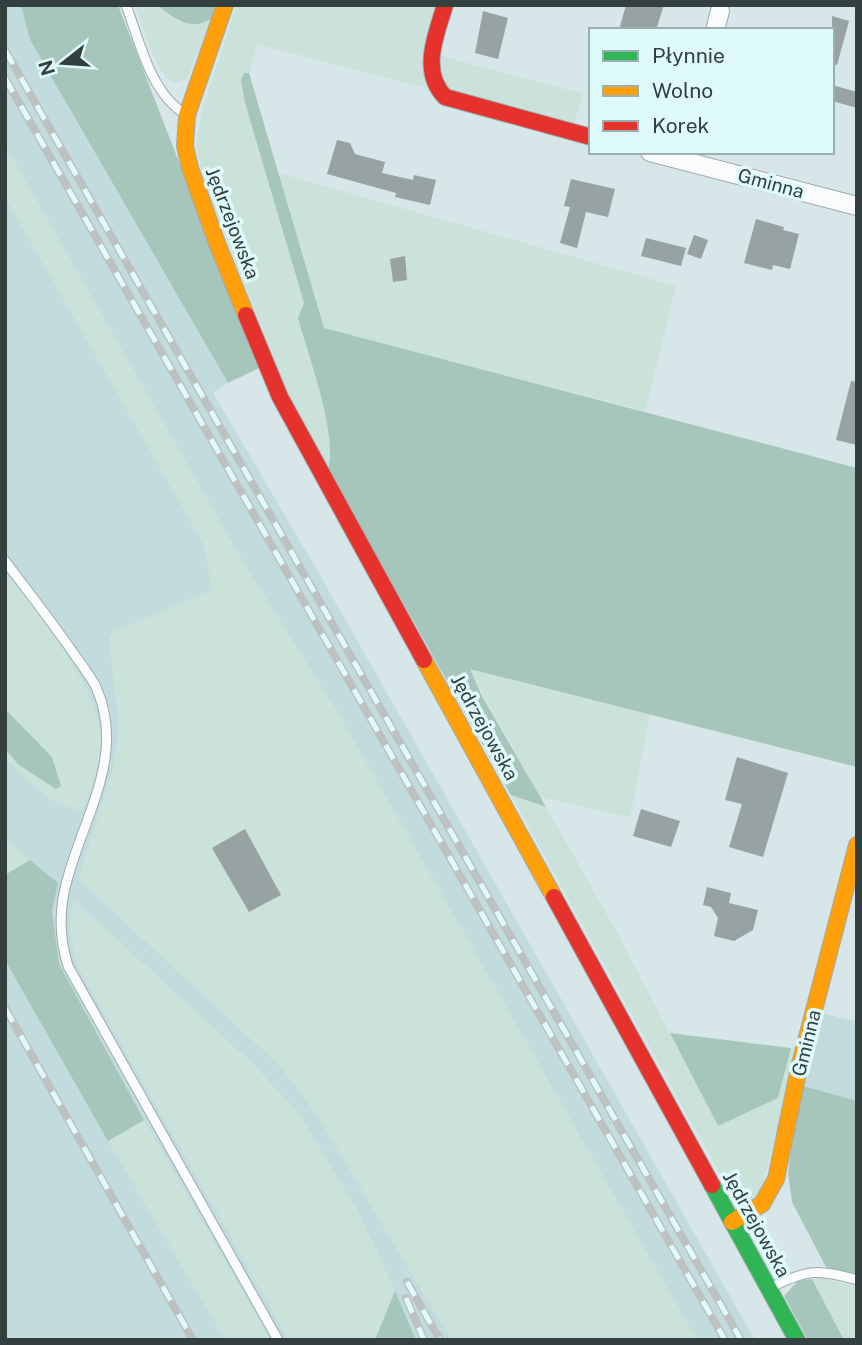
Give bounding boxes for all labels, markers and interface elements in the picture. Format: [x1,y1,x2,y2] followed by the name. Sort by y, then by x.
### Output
[28,28,98,98] north arrow
[589,28,834,154] legend
[652,43,725,68] text: Płynnie
[34,58,59,78] text: N
[652,78,713,103] text: Wolno
[652,113,710,138] text: Korek
[202,164,264,282] street label: Jędrzejowska
[736,164,806,202] street label: Gminna
[447,670,523,784] street label: Jędrzejowska
[787,1008,825,1078] street label: Gminna
[719,1167,795,1281] street label: Jędrzejowska

